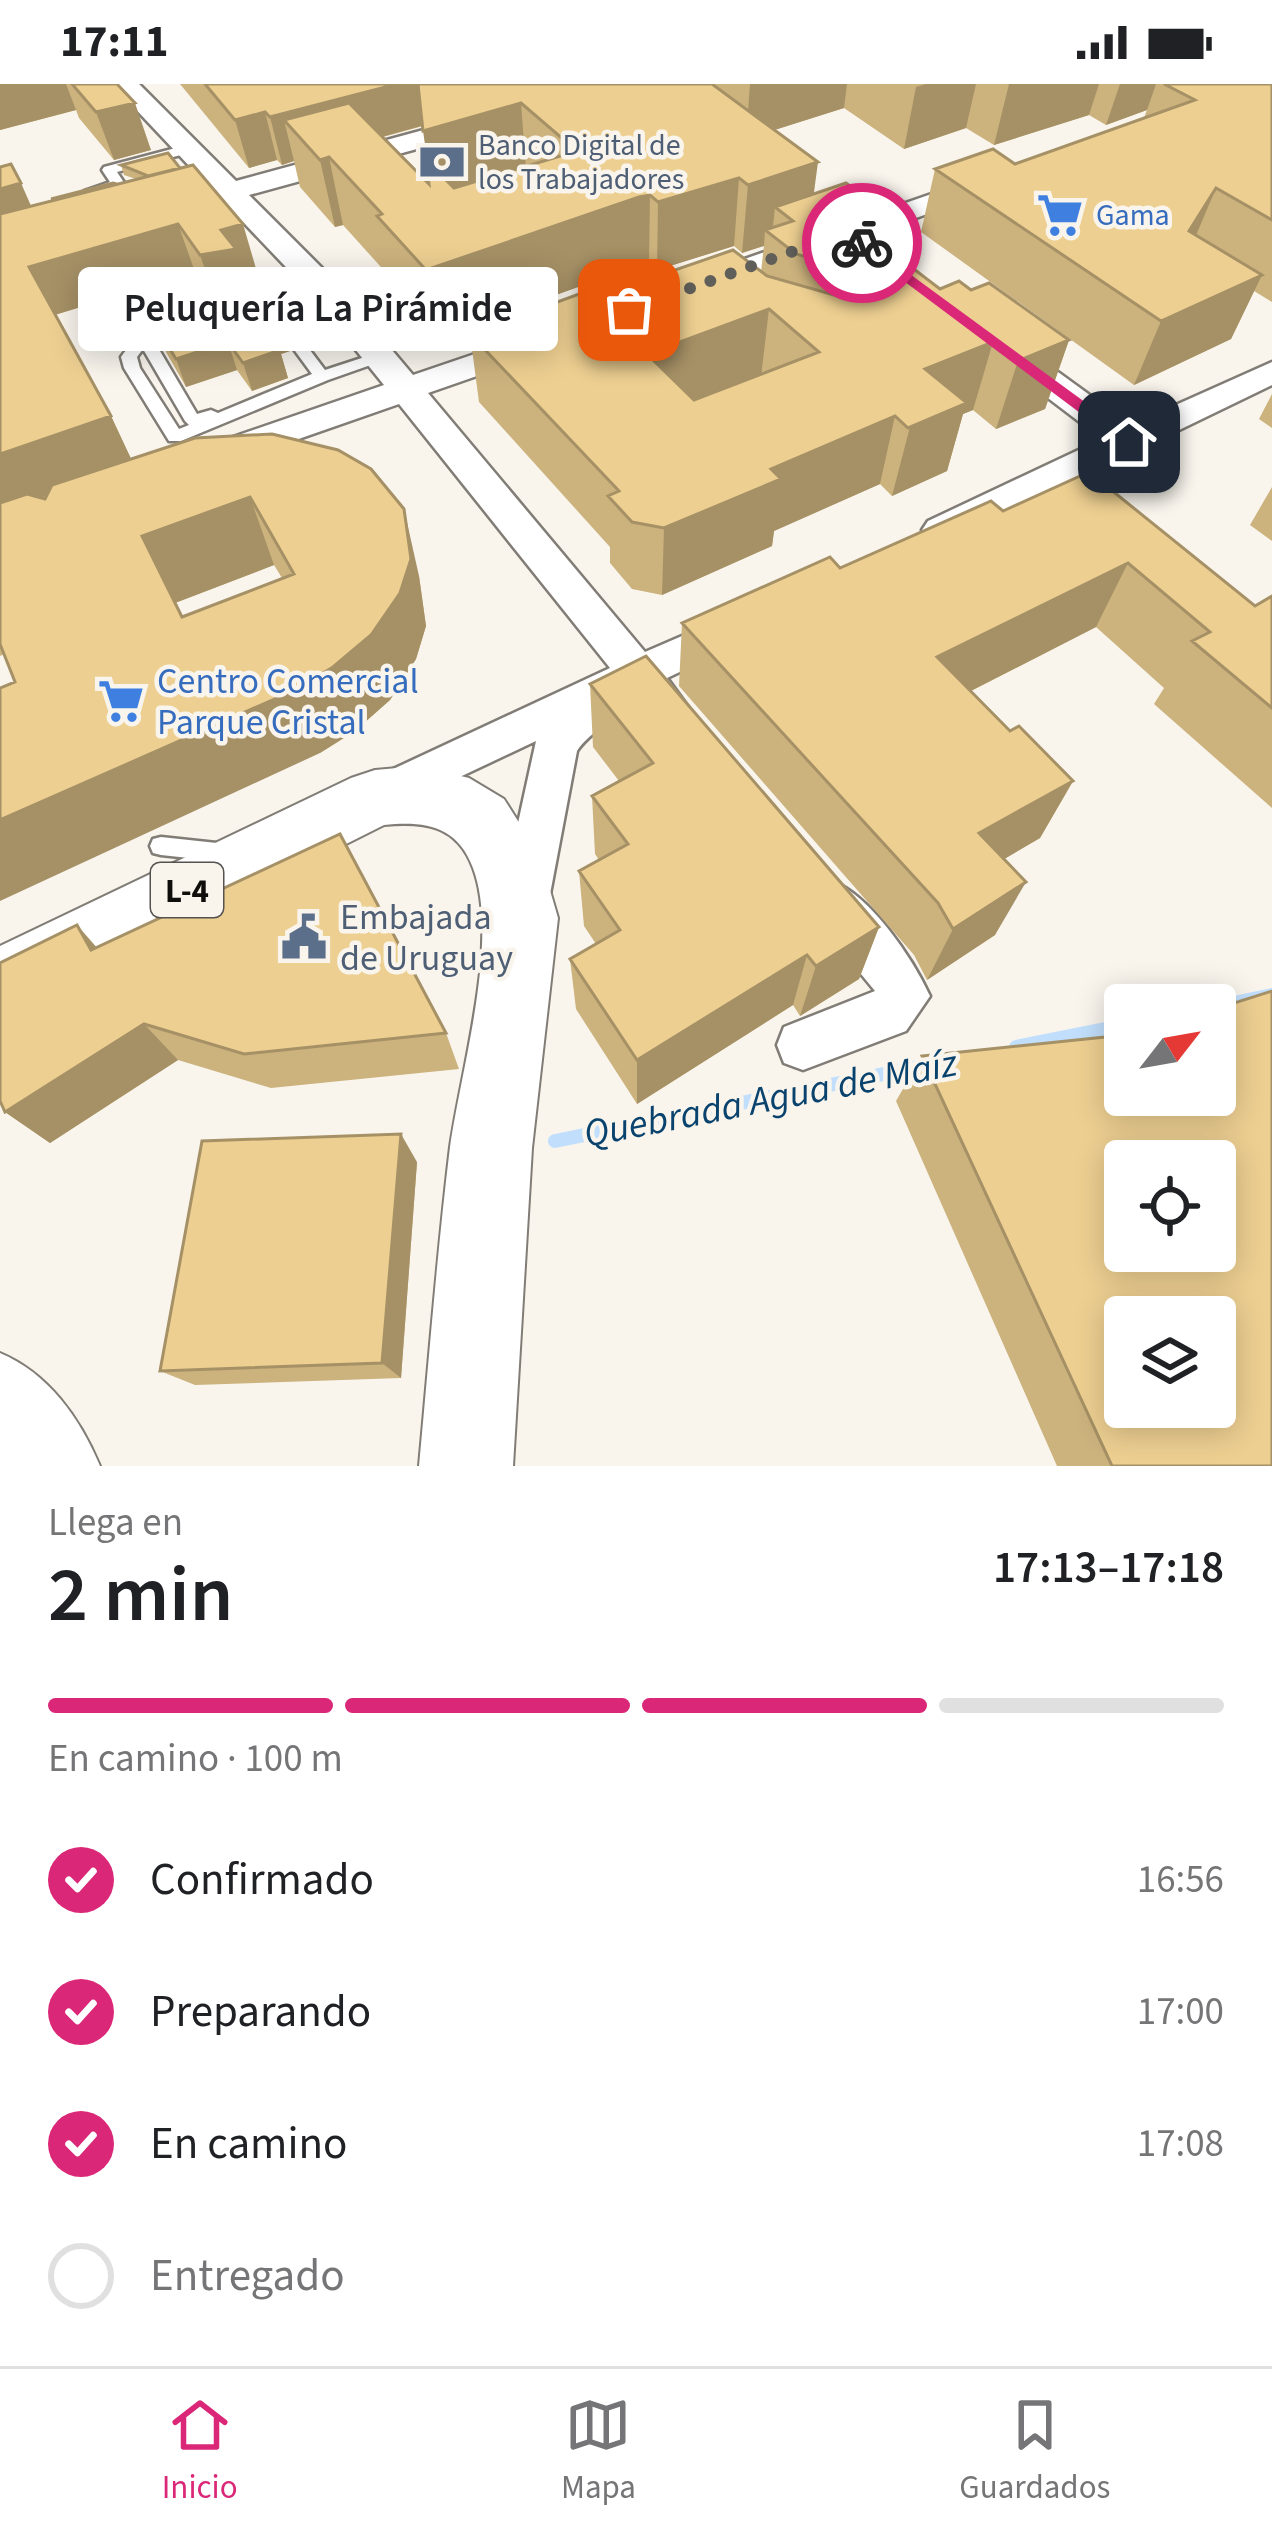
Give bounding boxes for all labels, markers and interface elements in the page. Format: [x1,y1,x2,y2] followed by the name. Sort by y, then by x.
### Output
[60,10,169,74] text: 17:11
[478,124,684,201] place label: Banco Digital de los Trabajadores
[417,137,467,187] bank icon: Banco Digital de los Trabajadores
[802,183,922,303] courier
[1035,190,1085,240] supermarket icon: Gama
[1096,194,1170,237] place label: Gama
[829,210,895,276] icon: bike
[578,259,680,361] pin
[77,268,557,352] callout: Peluquería La Pirámide
[596,277,662,343] icon: bag
[124,281,512,337] text: Peluquería La Pirámide
[1078,391,1180,493] pin
[1096,409,1162,475] icon: home
[157,656,419,748] place label: Centro Comercial Parque Cristal
[96,676,146,726] supermarket icon: Centro Comercial Parque Cristal
[151,863,223,917] road number: L-4
[340,892,513,984] place label: Embajada de Uruguay
[279,912,329,962] public building icon: Embajada de Uruguay
[1104,984,1236,1116] north arrow
[1104,984,1236,1428] map controls
[579,1035,963,1163] water label: Quebrada Agua de Maíz
[1104,1140,1236,1272] button: locate
[1104,1296,1236,1428] button: layers
[48,1495,183,1551] text: Llega en
[993,1536,1224,1600] text: 17:13–17:18
[48,1540,233,1651] text: 2 min
[48,1731,343,1787] text: En camino · 100 m
[48,1847,114,1913] icon: check
[150,1848,374,1912] text: Confirmado
[1137,1852,1224,1908] text: 16:56
[48,1979,114,2045] icon: check
[150,1980,371,2044] text: Preparando
[1137,1984,1224,2040] text: 17:00
[48,2111,114,2177] icon: check
[150,2112,347,2176] text: En camino
[1137,2116,1224,2172] text: 17:08
[150,2244,345,2308] text: Entregado
[162,2392,238,2511] tab: Inicio
[561,2392,636,2511] tab: Mapa
[959,2392,1110,2511] tab: Guardados

